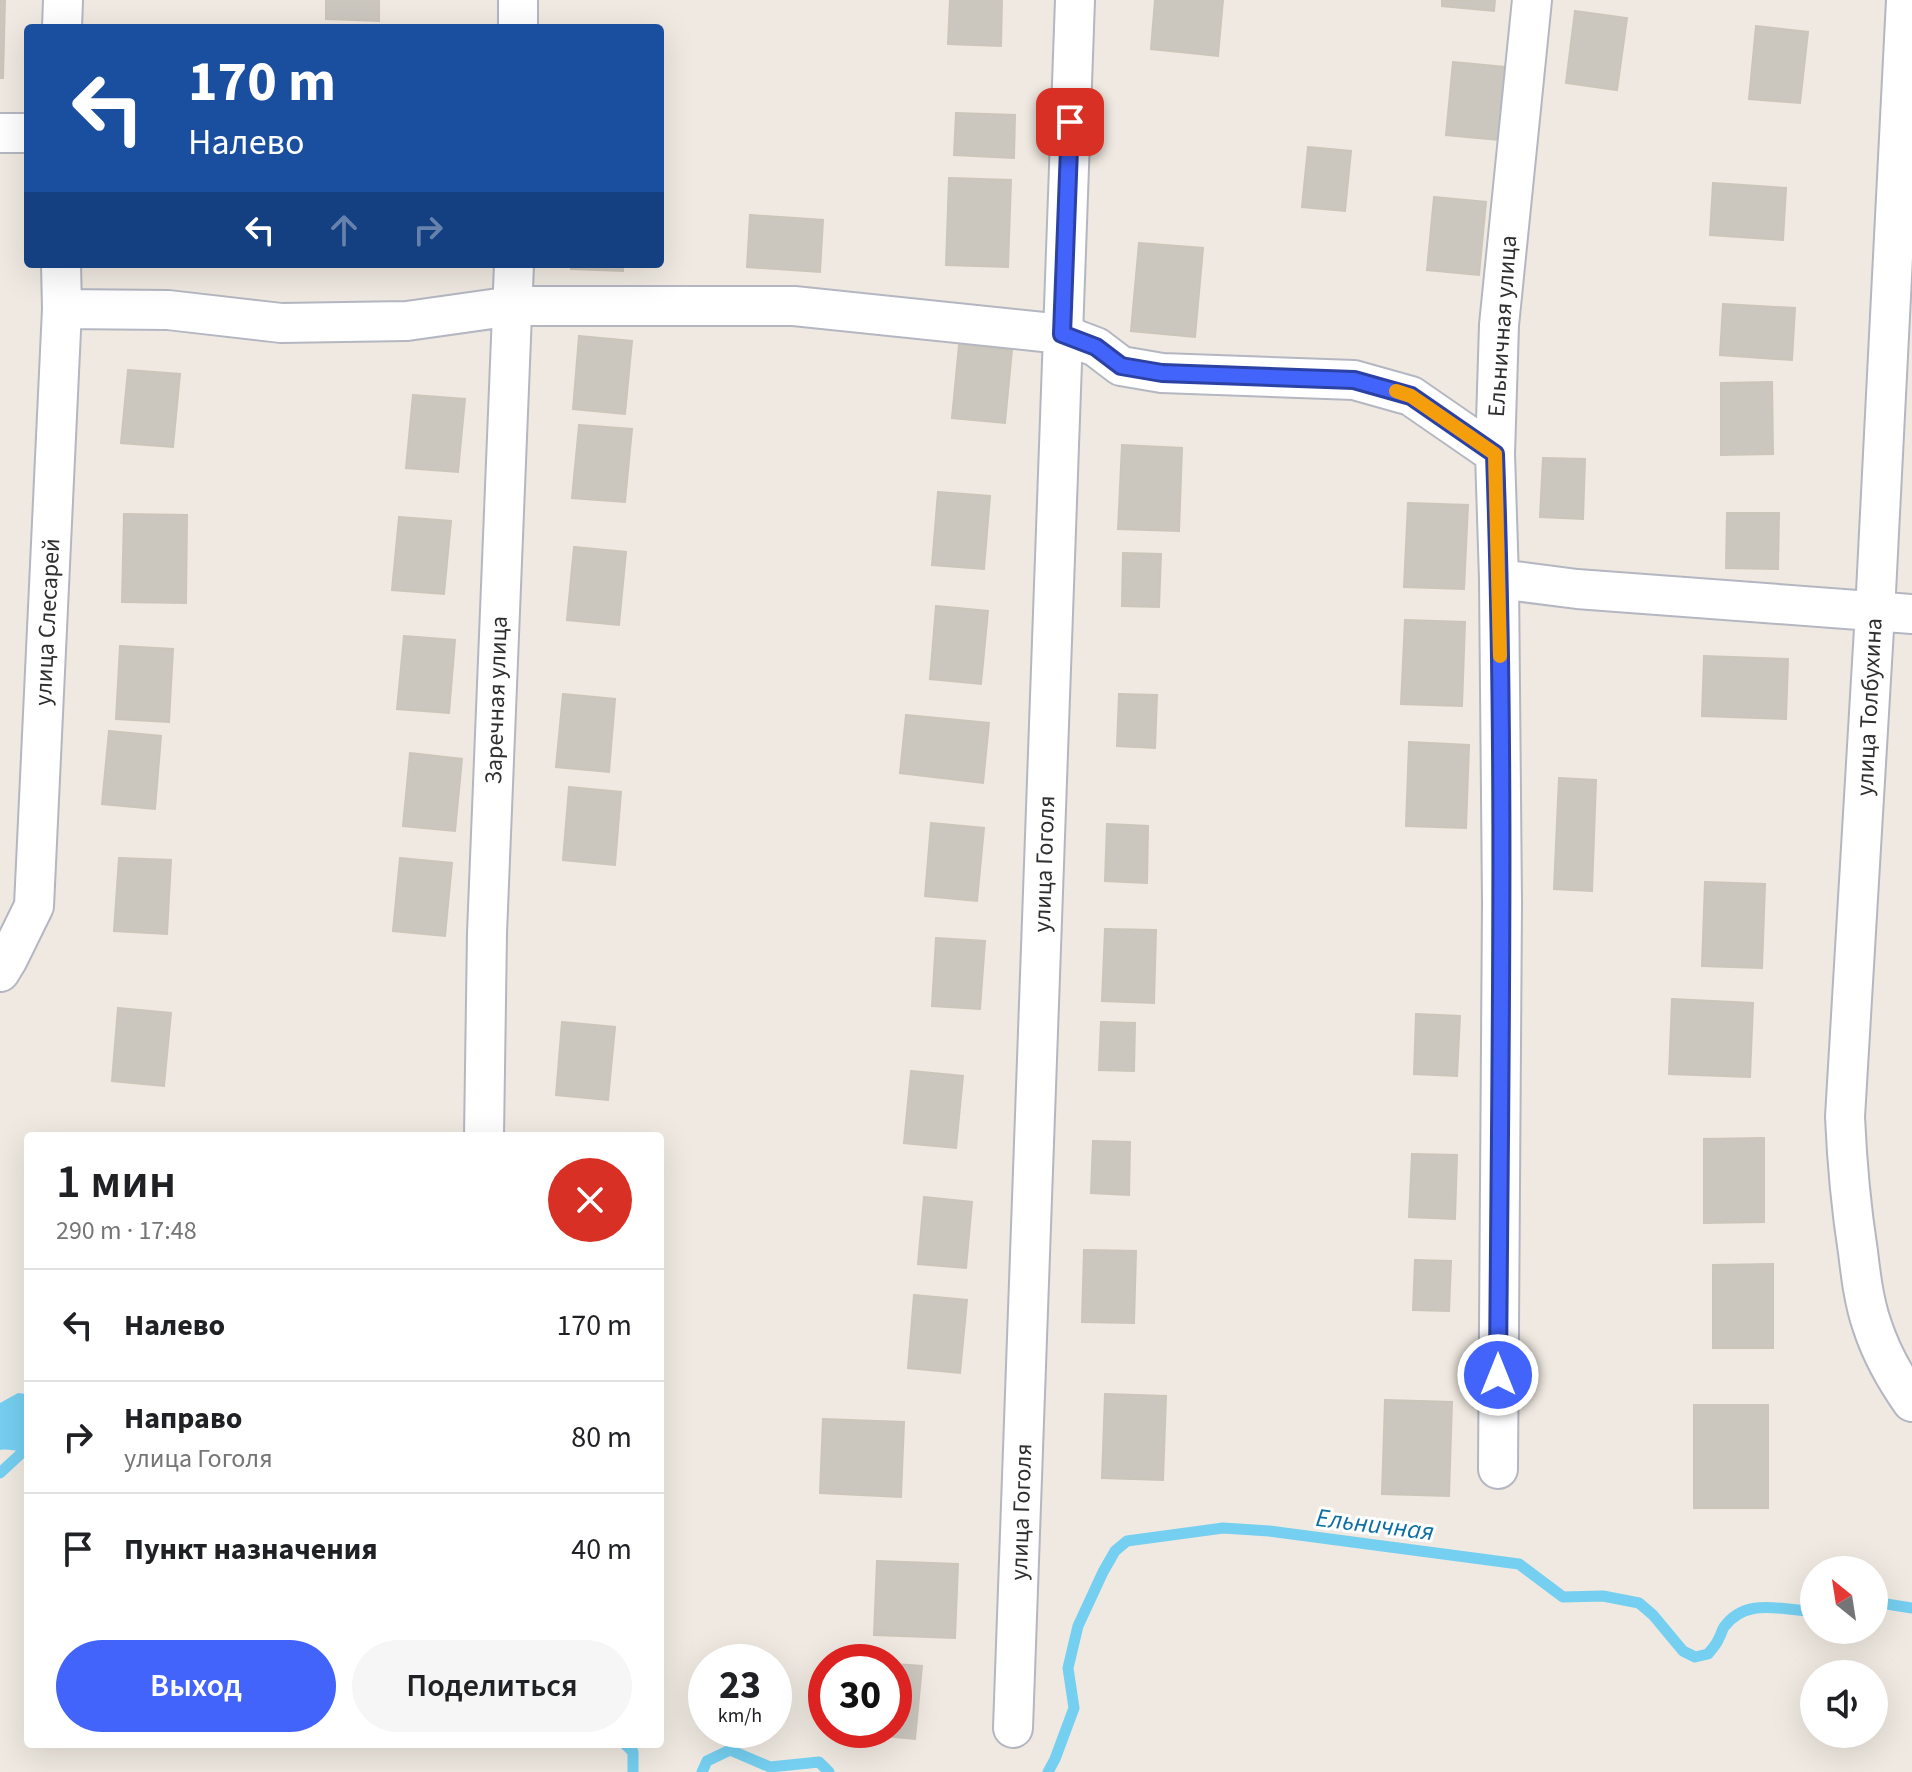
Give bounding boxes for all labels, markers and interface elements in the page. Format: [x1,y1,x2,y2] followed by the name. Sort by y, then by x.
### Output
[188,43,336,122] text: 170 m
[56,56,160,160] icon: left
[1036,88,1104,156] pin
[1048,100,1092,144] icon: arrive
[188,117,304,168] text: Налево
[238,208,282,252] icon: left
[322,208,366,252] icon: ahead
[406,208,450,252] icon: right
[1479,234,1526,418] street label: Ельничная улица
[26,537,69,707] street label: улица Слесарей
[476,615,517,785] street label: Заречная улица
[1847,617,1892,797] street label: улица Толбухина
[1025,795,1064,933] street label: улица Гоголя
[56,1148,176,1216] text: 1 мин
[548,1158,632,1242] button: close
[56,1212,197,1249] text: 290 m · 17:48
[56,1303,100,1347] icon: left
[124,1304,225,1347] text: Налево
[556,1304,632,1347] text: 170 m
[1456,1333,1540,1417] position arrow
[124,1397,242,1440] text: Направо
[56,1415,100,1459] icon: right
[571,1416,632,1459] text: 80 m
[124,1440,273,1477] text: улица Гоголя
[1002,1443,1041,1581] street label: улица Гоголя
[1314,1499,1436,1550] water label: Ельничная
[56,1527,100,1571] icon: arrive
[124,1528,378,1571] text: Пункт назначения
[571,1528,632,1571] text: 40 m
[1800,1556,1888,1644] north arrow
[1800,1556,1888,1748] map controls
[56,1640,336,1732] button: Выход
[352,1640,632,1732] button: Поделиться
[808,1644,912,1748] speed limit sign: 30
[719,1657,761,1714] text: 23
[1800,1660,1888,1748] button: sound
[718,1702,762,1730] text: km/h

